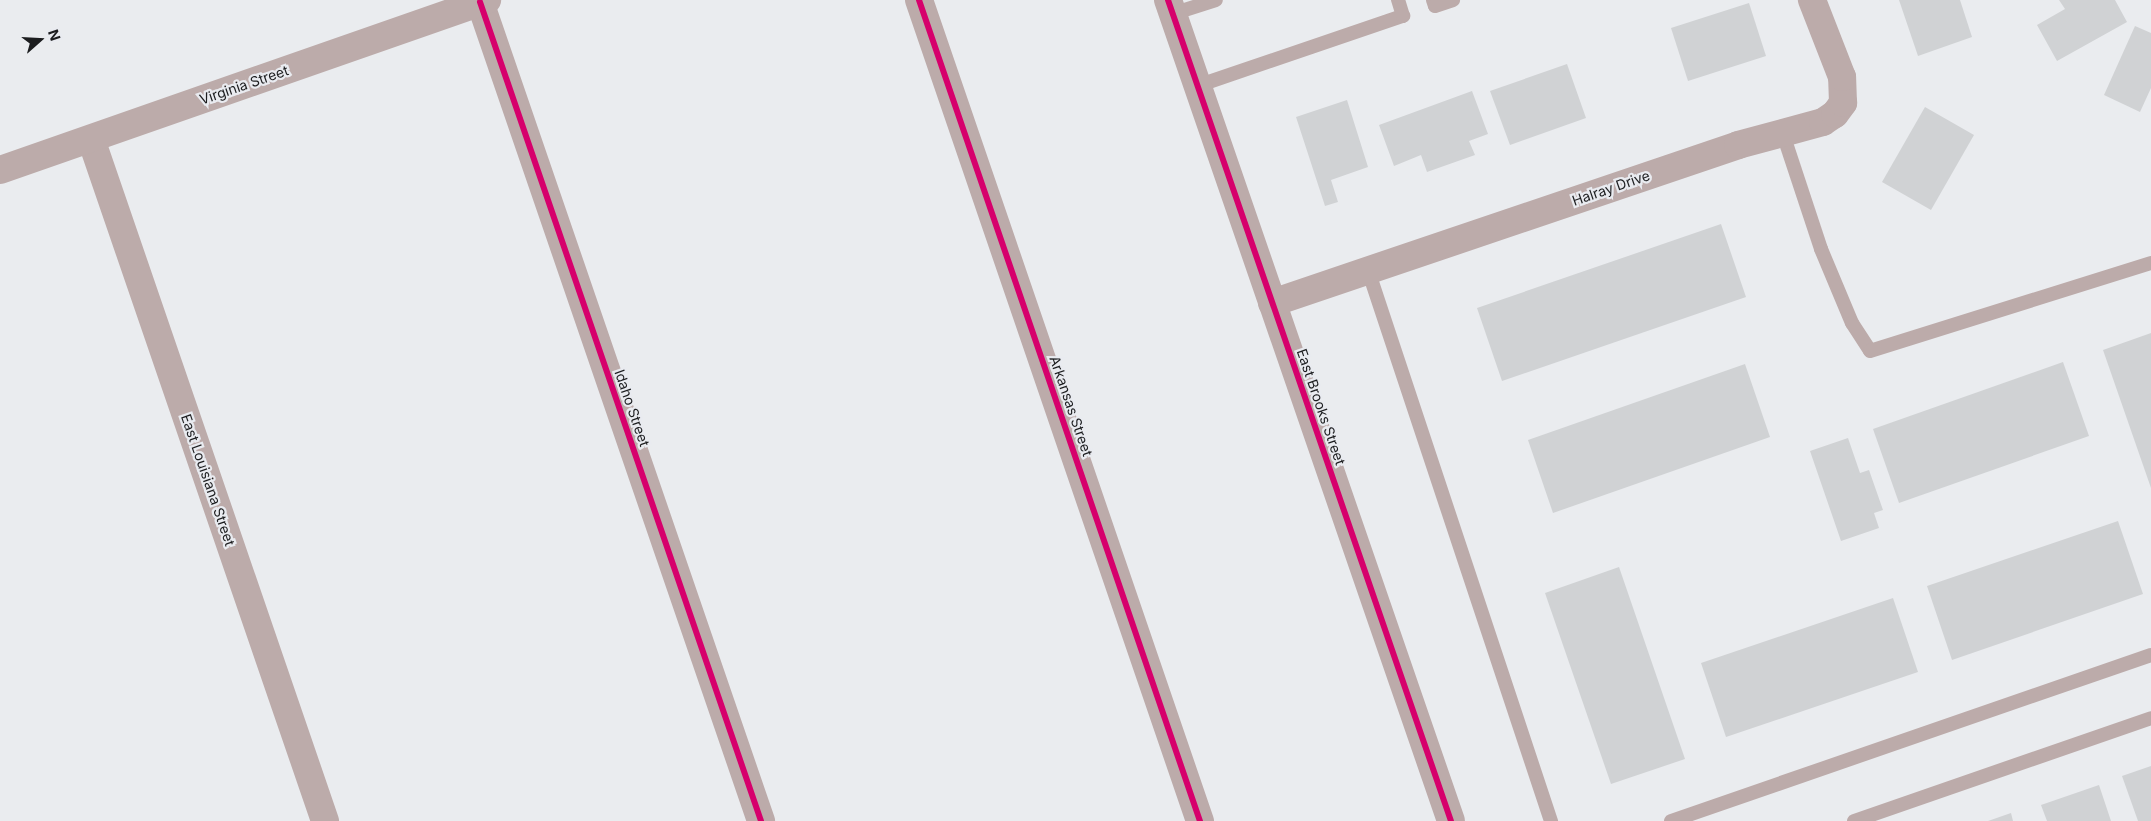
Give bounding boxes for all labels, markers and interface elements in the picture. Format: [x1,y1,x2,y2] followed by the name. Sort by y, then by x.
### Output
[15,15,65,65] north arrow
[45,27,64,43] text: N
[197,62,291,108] street label: Virginia Street
[1570,167,1652,209] street label: Halray Drive
[1293,347,1349,467] street label: East Brooks Street
[1046,354,1096,458] street label: Arkansas Street
[611,367,653,449] street label: Idaho Street
[178,412,238,548] street label: East Louisiana Street

